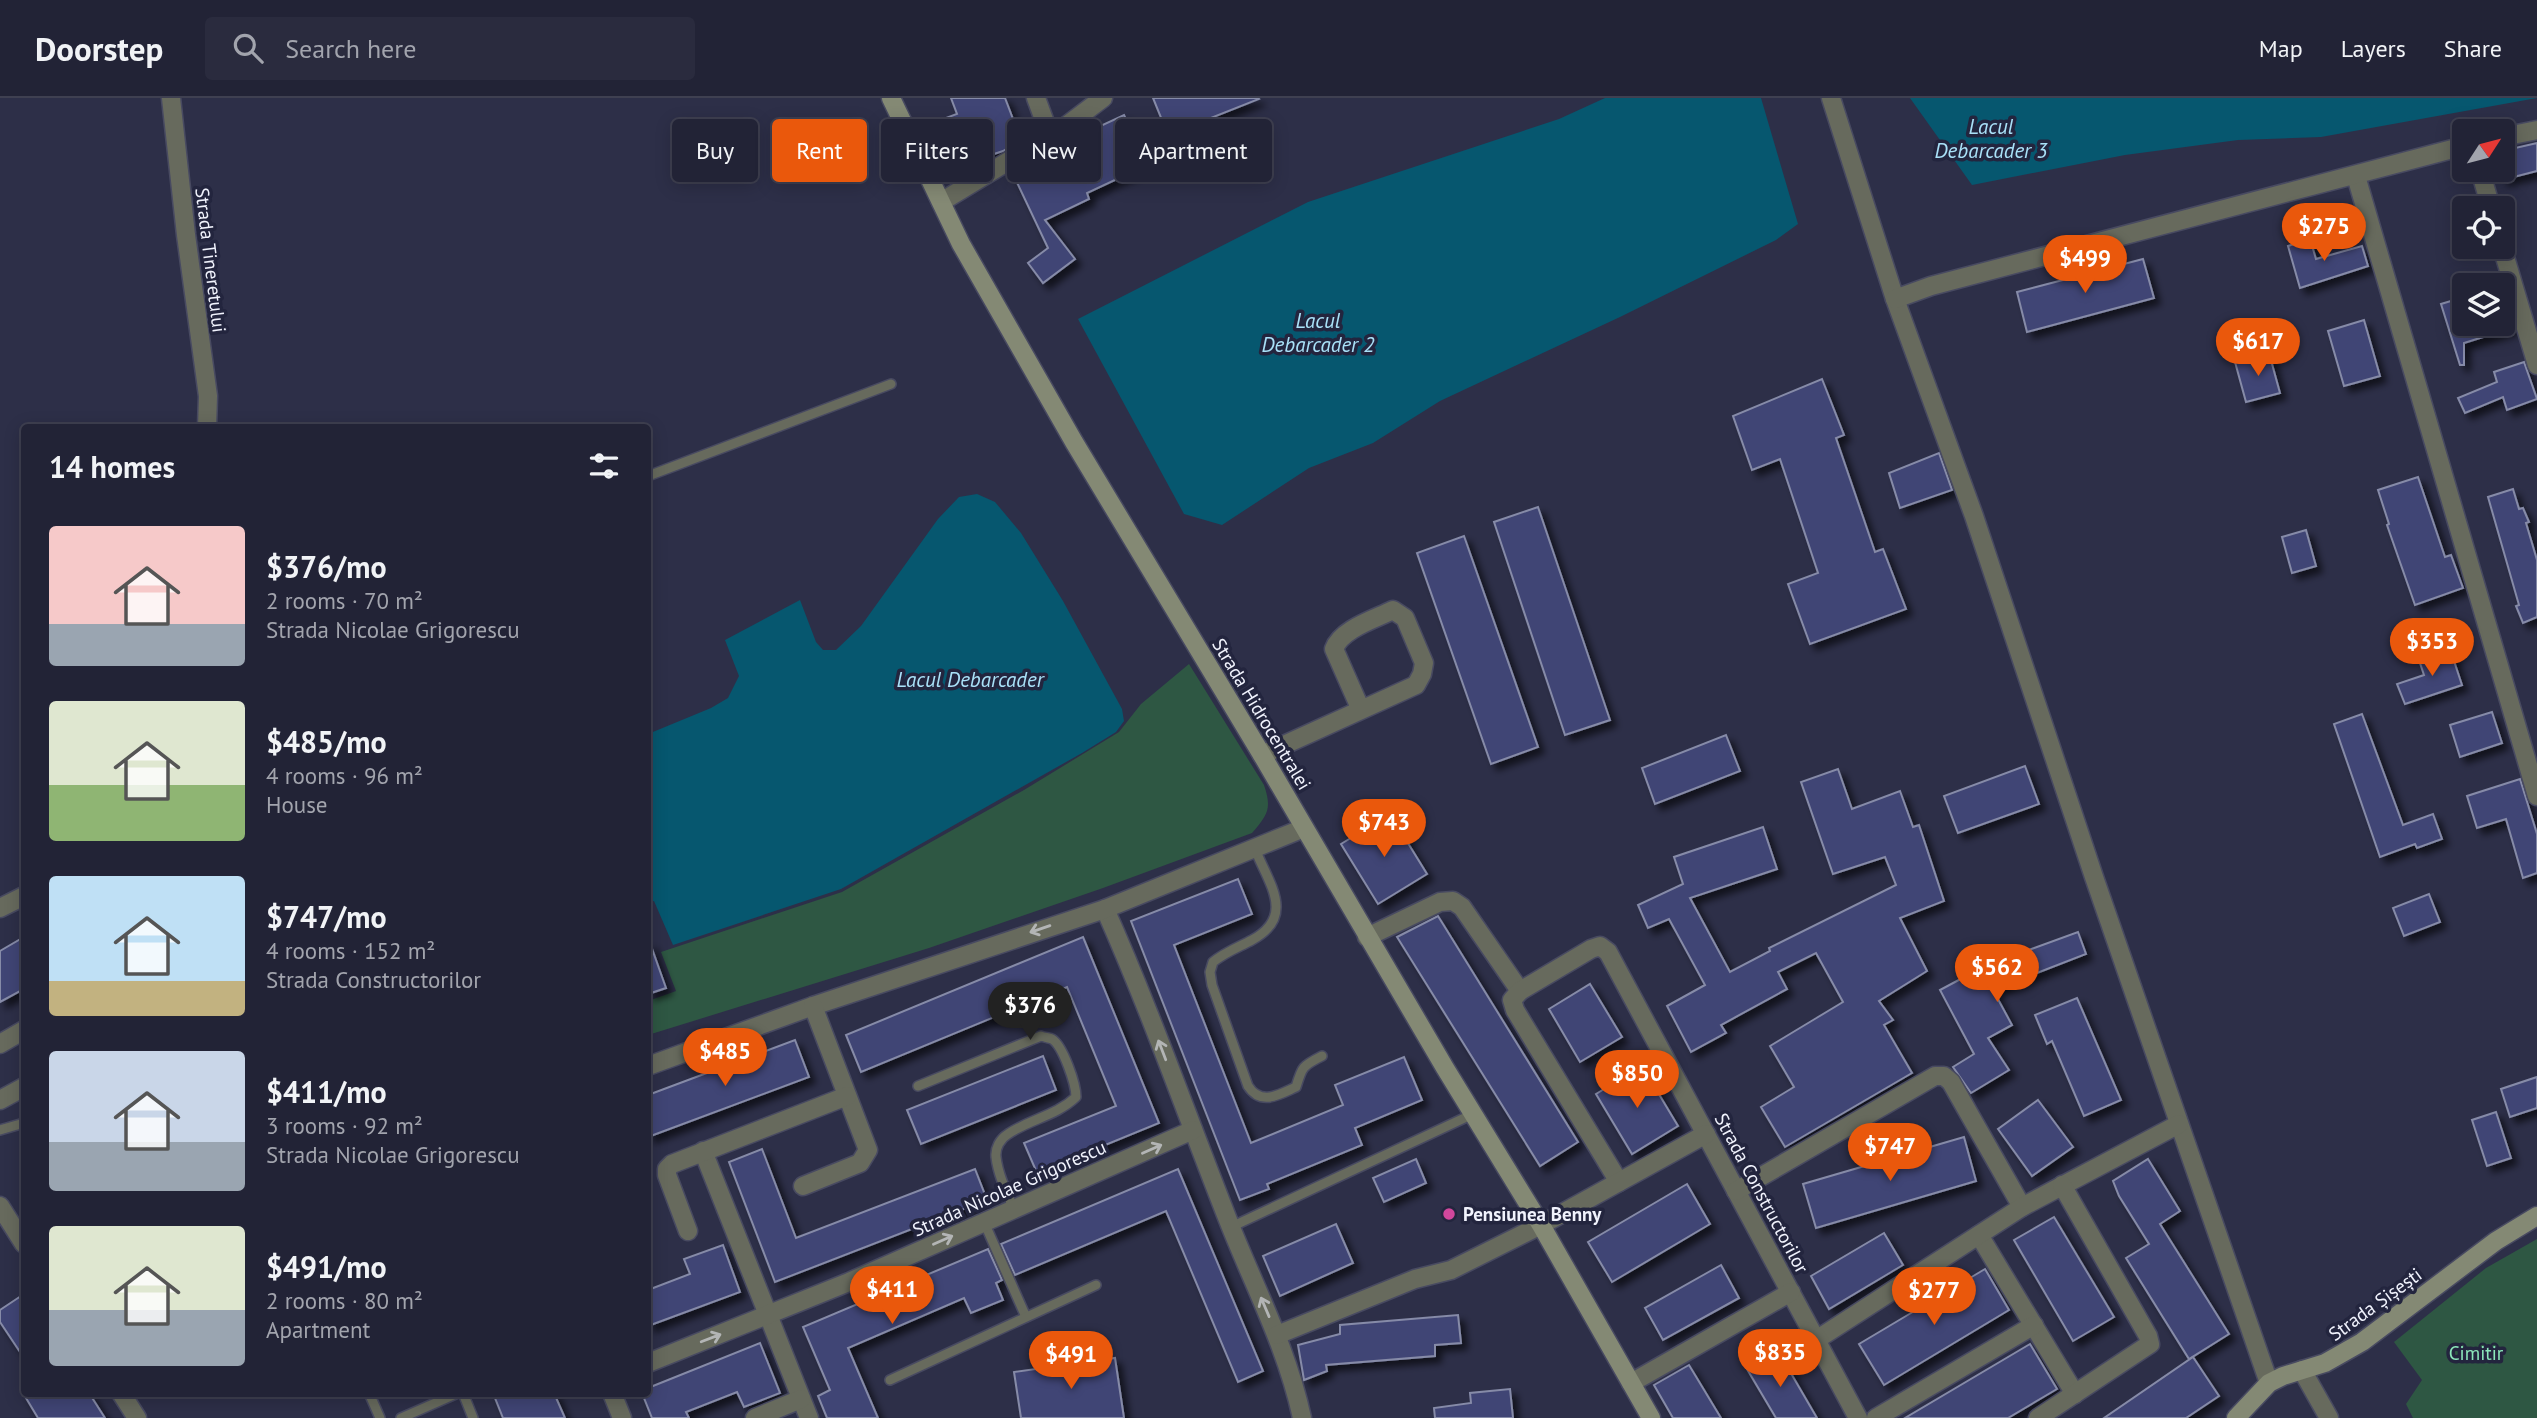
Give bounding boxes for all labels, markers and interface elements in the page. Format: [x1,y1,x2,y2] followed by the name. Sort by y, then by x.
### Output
[205,17,695,80] search box
[35,27,163,70] text: Doorstep
[229,29,267,67] icon: search
[285,32,416,65] text: Search here
[2259,33,2303,64] text: Map
[2341,33,2406,64] text: Layers
[2444,33,2502,64] text: Share
[1934,113,2049,164] water label: Lacul Debarcader 3
[672,119,758,182] chip: Buy
[772,119,867,182] chip: Rent
[881,119,993,182] chip: Filters
[1007,119,1101,182] chip: New
[1115,119,1272,182] chip: Apartment
[2452,119,2515,182] north arrow
[2452,119,2515,336] map controls
[190,186,232,334] street label: Strada Tineretului
[2452,196,2515,259] button: locate
[2283,204,2365,263] pin: $275
[2298,211,2350,240] text: $275
[2044,236,2126,295] pin: $499
[2059,243,2111,272] text: $499
[2452,273,2515,336] button: layers
[1261,307,1375,358] water label: Lacul Debarcader 2
[2217,318,2299,378] pin: $617
[2232,326,2284,355] text: $617
[49,447,175,486] text: 14 homes
[585,447,623,485] icon: filters
[266,547,387,586] text: $376/mo
[105,554,189,638] icon: home
[266,586,423,615] text: 2 rooms · 70 m²
[266,615,520,644] text: Strada Nicolae Grigorescu
[2391,618,2473,678] pin: $353
[2406,626,2458,655] text: $353
[1207,634,1317,794] street label: Strada Hidrocentralei
[896,666,1046,693] water label: Lacul Debarcader
[266,722,387,761] text: $485/mo
[105,729,189,813] icon: home
[266,761,423,790] text: 4 rooms · 96 m²
[266,790,328,819] text: House
[1343,800,1425,859] pin: $743
[1358,807,1410,836] text: $743
[266,897,387,936] text: $747/mo
[105,904,189,988] icon: home
[1029,924,1051,936] one-way arrow
[266,936,435,965] text: 4 rooms · 152 m²
[1956,944,2038,1004] pin: $562
[1971,952,2023,981] text: $562
[266,965,481,994] text: Strada Constructorilor
[989,982,1071,1042] pin: $376
[1004,990,1056,1019] text: $376
[684,1028,766,1088] pin: $485
[699,1036,751,1065] text: $485
[1155,1040,1168,1062] one-way arrow
[1596,1051,1678,1110] pin: $850
[1611,1058,1663,1087] text: $850
[266,1072,387,1111] text: $411/mo
[105,1079,189,1163] icon: home
[1710,1109,1815,1278] street label: Strada Constructorilor
[266,1111,423,1140] text: 3 rooms · 92 m²
[1849,1124,1931,1183] pin: $747
[1864,1131,1916,1160] text: $747
[908,1134,1110,1242] street label: Strada Nicolae Grigorescu
[266,1140,520,1169] text: Strada Nicolae Grigorescu
[1140,1142,1162,1155] one-way arrow
[1463,1202,1602,1226] place label: Pensiunea Benny
[1441,1206,1457,1222] marker: Pensiunea Benny
[932,1233,954,1246] one-way arrow
[266,1247,387,1286] text: $491/mo
[105,1254,189,1338] icon: home
[2324,1262,2426,1346] street label: Strada Șișești
[851,1266,933,1326] pin: $411
[1893,1268,1975,1327] pin: $277
[866,1274,918,1303] text: $411
[1908,1275,1960,1304] text: $277
[266,1286,423,1315] text: 2 rooms · 80 m²
[1258,1297,1271,1318] one-way arrow
[266,1315,370,1344] text: Apartment
[700,1330,721,1343] one-way arrow
[1739,1330,1821,1389] pin: $835
[1030,1332,1112,1391] pin: $491
[1754,1337,1806,1366] text: $835
[1045,1339,1097,1368] text: $491
[2449,1341,2504,1365] park label: Cimitir

